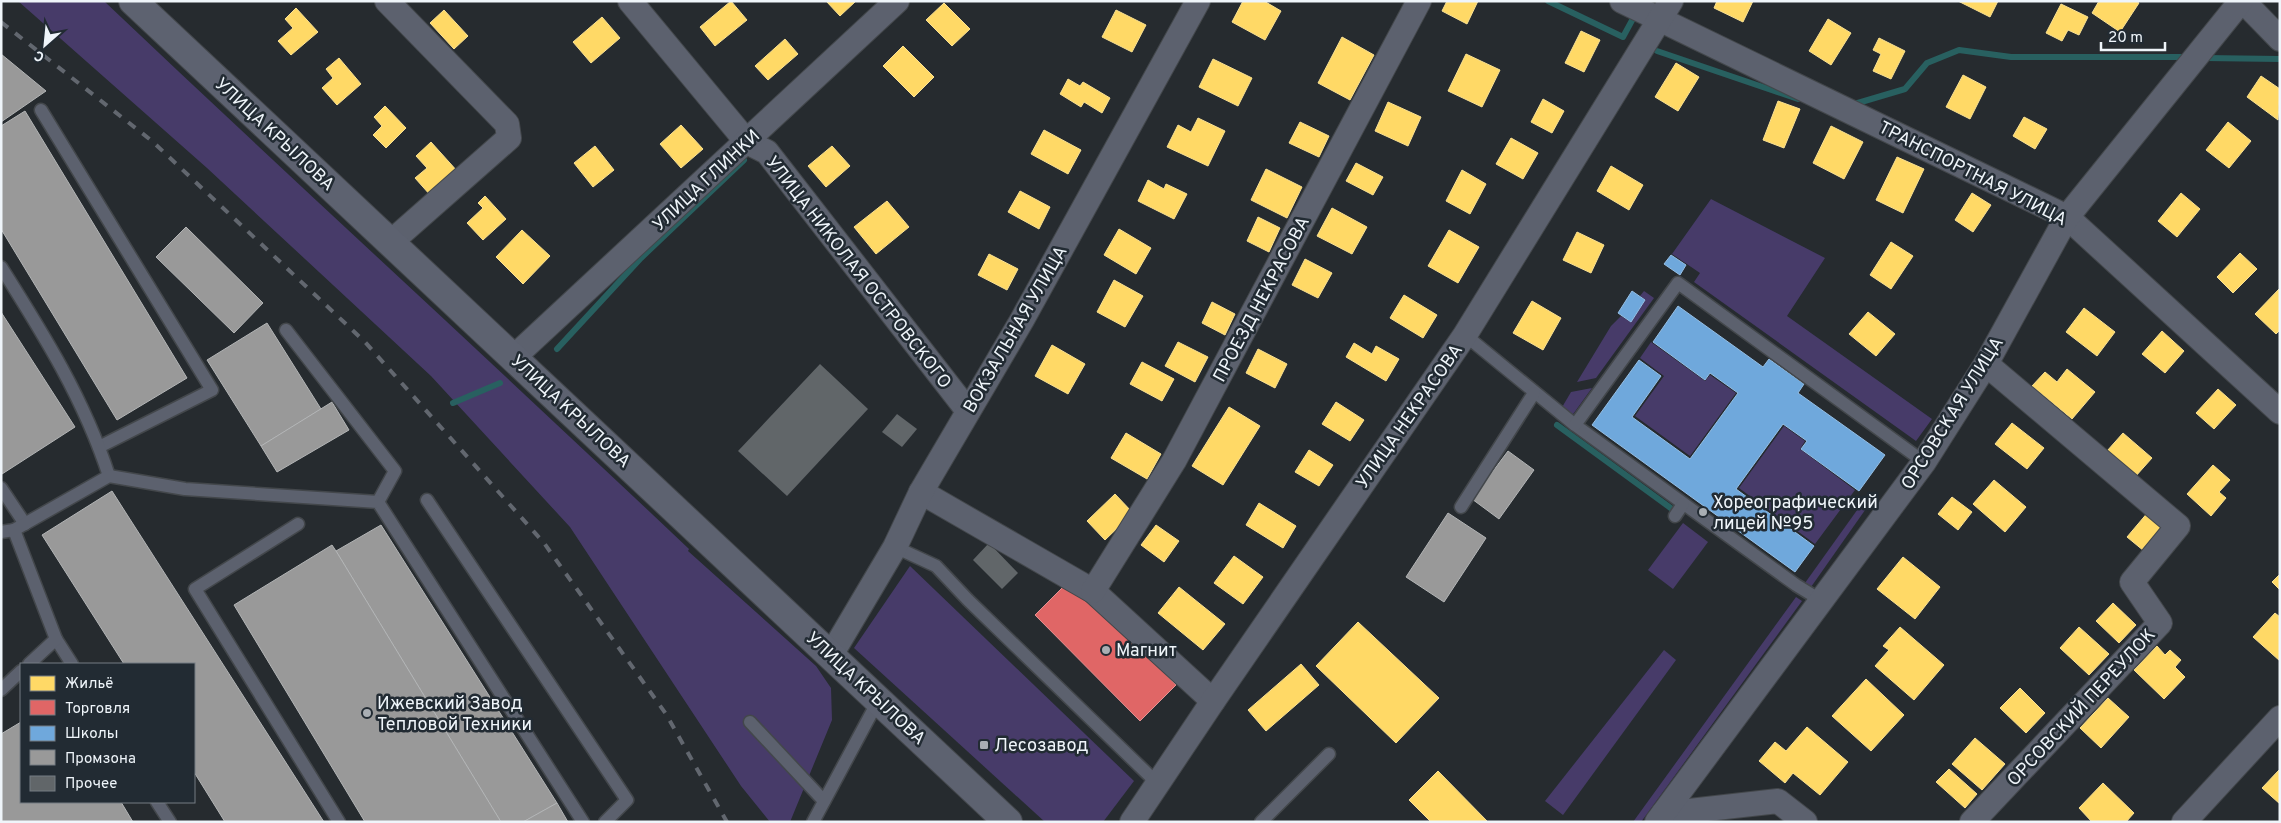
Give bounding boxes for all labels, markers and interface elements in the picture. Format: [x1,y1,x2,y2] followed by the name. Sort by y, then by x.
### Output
[20,20,70,70] north arrow
[2101,20,2165,52] scale bar
[2108,29,2143,48] text: 20 m
[32,46,48,65] text: С
[209,74,339,197] street label: УЛИЦА КРЫЛОВА
[1874,117,2070,232] street label: ТРАНСПОРТНАЯ УЛИЦА
[648,125,766,237] street label: УЛИЦА ГЛИНКИ
[760,152,956,394] street label: УЛИЦА НИКОЛАЯ ОСТРОВСКОГО
[1209,213,1316,386] street label: ПРОЕЗД НЕКРАСОВА
[959,242,1074,417] street label: ВОКЗАЛЬНАЯ УЛИЦА
[1897,333,2010,494] street label: ОРСОВСКАЯ УЛИЦА
[1352,340,1469,494] street label: УЛИЦА НЕКРАСОВА
[505,351,635,474] street label: УЛИЦА КРЫЛОВА
[1713,492,1878,536] place label: Хореографический лицей №95
[1697,506,1709,518] marker: Хореографический лицей №95
[2001,623,2161,792] street label: ОРСОВСКИЙ ПЕРЕУЛОК
[800,628,930,751] street label: УЛИЦА КРЫЛОВА
[1116,640,1177,663] place label: Магнит
[1100,644,1112,656] marker: Магнит
[20,663,195,803] legend
[65,675,113,694] text: Жильё
[377,693,532,737] place label: Ижевский Завод Тепловой Техники
[65,700,130,719] text: Торговля
[361,707,373,719] marker: Ижевский Завод Тепловой Техники
[65,725,119,744] text: Школы
[994,735,1089,758] place label: Лесозавод
[978,739,990,751] marker: Лесозавод
[65,750,136,769] text: Промзона
[65,775,117,794] text: Прочее

